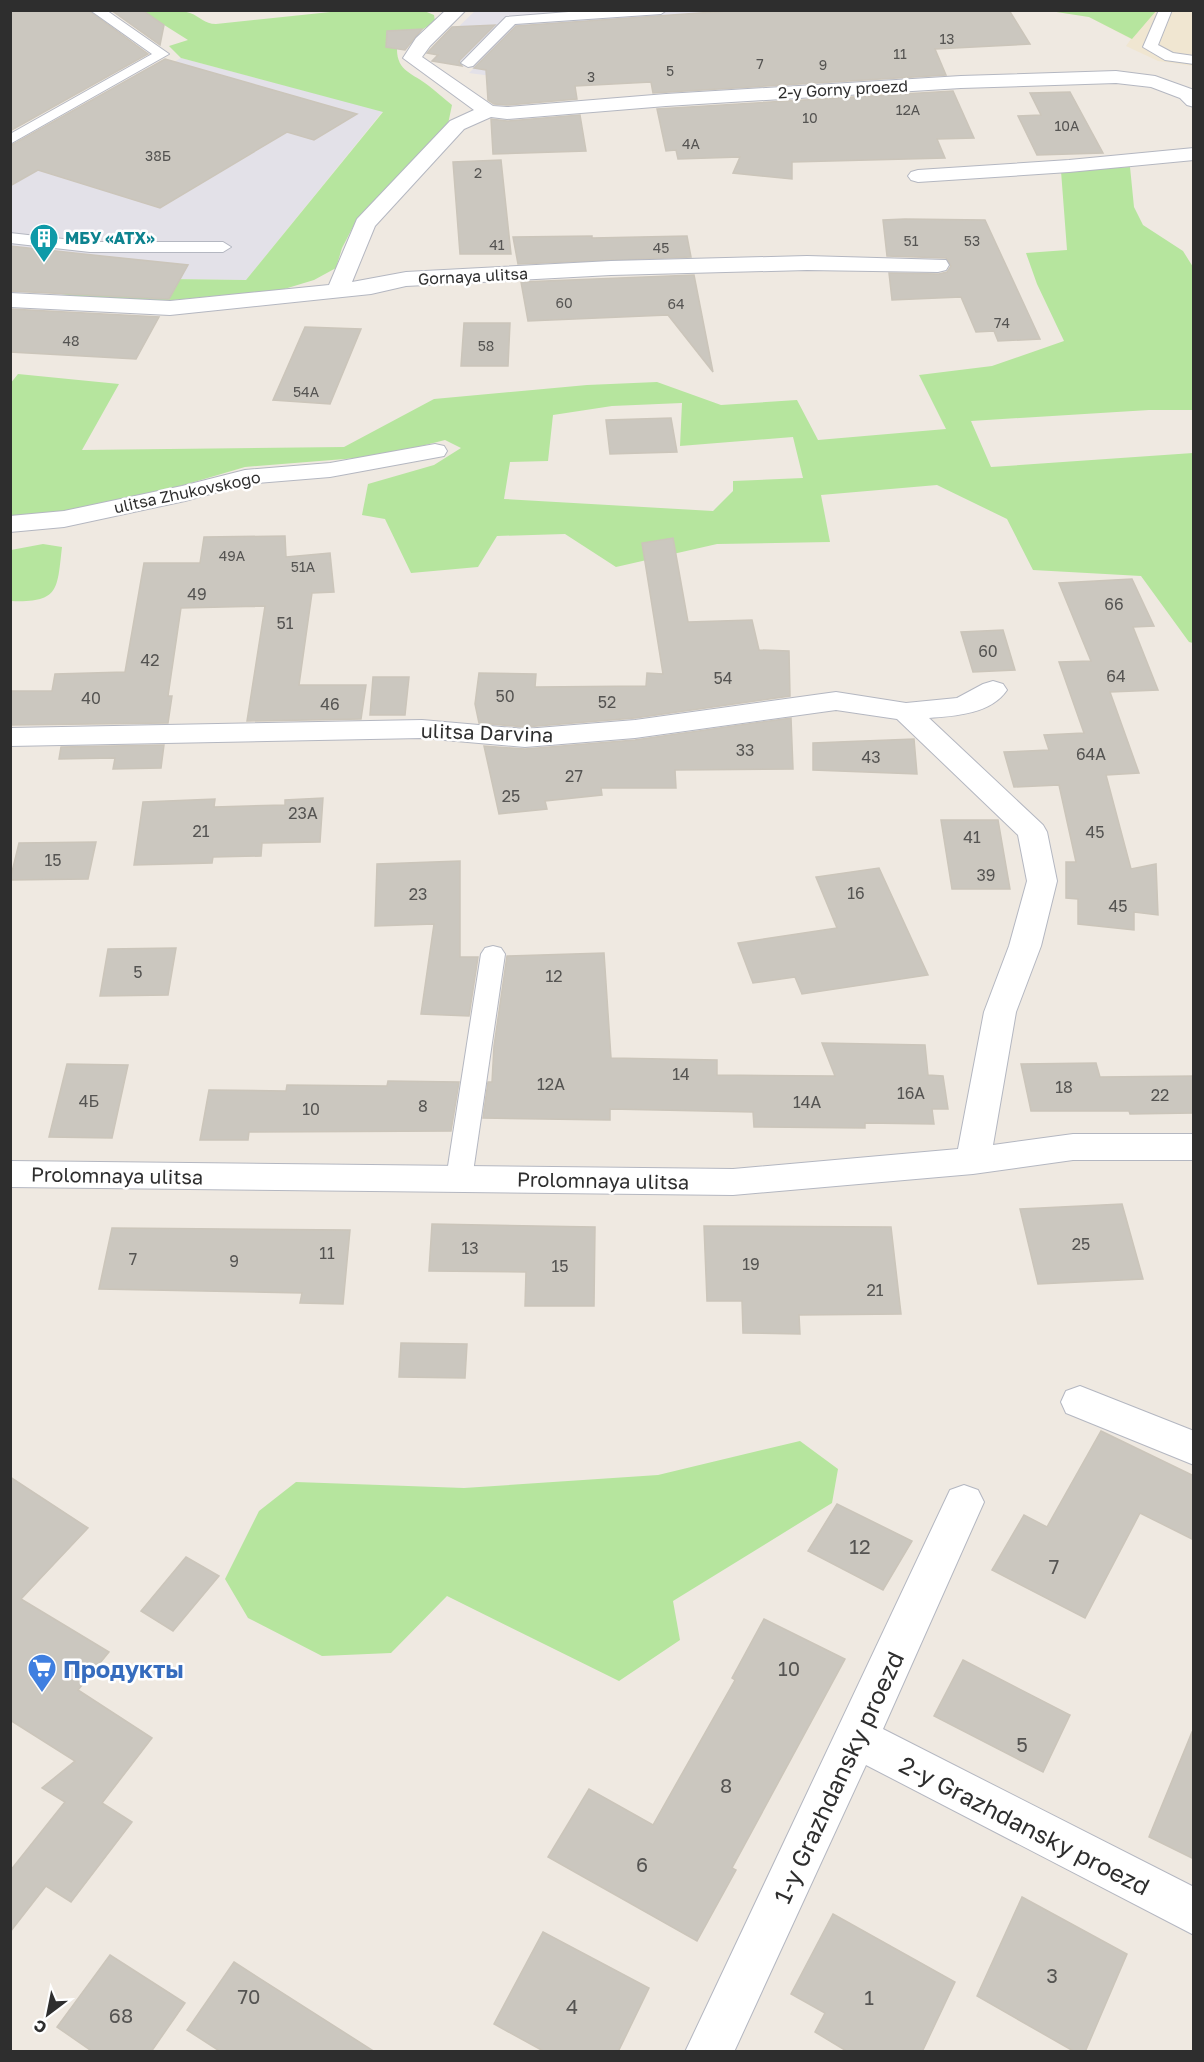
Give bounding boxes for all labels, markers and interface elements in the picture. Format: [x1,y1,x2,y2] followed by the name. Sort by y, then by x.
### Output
[940,30,954,47] house number: 13
[893,45,907,62] house number: 11
[756,55,764,72] house number: 7
[819,56,827,73] house number: 9
[666,62,674,79] house number: 5
[587,68,595,85] house number: 3
[777,76,909,102] street label: 2-y Gorny proezd
[896,101,921,118] house number: 12А
[802,109,818,126] house number: 10
[1055,117,1080,134] house number: 10А
[682,135,701,152] house number: 4А
[145,147,171,164] house number: 38Б
[474,164,482,181] house number: 2
[28,222,60,264] building icon: МБУ «АТХ»
[65,228,155,248] place label: МБУ «АТХ»
[904,232,919,249] house number: 51
[964,232,980,249] house number: 53
[489,236,505,253] house number: 41
[653,239,669,256] house number: 45
[417,263,529,289] street label: Gornaya ulitsa
[555,294,573,311] house number: 60
[667,295,685,312] house number: 64
[994,314,1010,331] house number: 74
[62,332,80,349] house number: 48
[478,337,494,354] house number: 58
[293,383,320,400] house number: 54А
[112,467,262,517] street label: ulitsa Zhukovskogo
[219,547,246,564] house number: 49А
[291,558,316,575] house number: 51А
[187,584,207,604] house number: 49
[1104,594,1124,614] house number: 66
[276,613,294,633] house number: 51
[978,641,998,661] house number: 60
[140,650,160,670] house number: 42
[1106,666,1126,686] house number: 64
[713,668,733,688] house number: 54
[495,686,515,706] house number: 50
[81,688,101,708] house number: 40
[598,692,616,712] house number: 52
[320,694,340,714] house number: 46
[420,718,554,746] street label: ulitsa Darvina
[736,740,754,760] house number: 33
[1076,744,1106,764] house number: 64А
[861,747,881,767] house number: 43
[565,766,583,786] house number: 27
[502,786,520,806] house number: 25
[288,803,318,823] house number: 23А
[192,821,210,841] house number: 21
[1085,822,1105,842] house number: 45
[963,827,981,847] house number: 41
[44,850,62,870] house number: 15
[976,865,996,885] house number: 39
[847,883,865,903] house number: 16
[409,884,427,904] house number: 23
[1108,896,1128,916] house number: 45
[133,962,143,982] house number: 5
[545,966,563,986] house number: 12
[672,1064,690,1084] house number: 14
[537,1074,565,1094] house number: 12А
[1055,1077,1073,1097] house number: 18
[897,1083,925,1103] house number: 16А
[1151,1085,1169,1105] house number: 22
[79,1091,99,1111] house number: 4Б
[793,1092,821,1112] house number: 14А
[418,1096,428,1116] house number: 8
[302,1099,320,1119] house number: 10
[31,1161,203,1189] street label: Prolomnaya ulitsa
[517,1166,689,1194] street label: Prolomnaya ulitsa
[1072,1234,1090,1254] house number: 25
[461,1238,479,1258] house number: 13
[319,1243,335,1263] house number: 11
[129,1249,137,1269] house number: 7
[229,1251,239,1271] house number: 9
[742,1254,760,1274] house number: 19
[551,1256,569,1276] house number: 15
[866,1280,884,1300] house number: 21
[849,1534,871,1558] house number: 12
[1049,1554,1059,1578] house number: 7
[767,1646,909,1908] street label: 1-y Grazhdansky proezd
[26,1652,58,1694] supermarket icon: Продукты
[63,1654,184,1683] place label: Продукты
[778,1656,800,1680] house number: 10
[1016,1732,1028,1756] house number: 5
[895,1749,1155,1901] street label: 2-y Grazhdansky proezd
[720,1773,732,1797] house number: 8
[636,1852,648,1876] house number: 6
[1046,1963,1058,1987] house number: 3
[18,1984,78,2044] north arrow
[238,1984,261,2008] house number: 70
[864,1985,874,2009] house number: 1
[566,1994,578,2018] house number: 4
[109,2003,133,2027] house number: 68
[30,2015,50,2038] text: С

